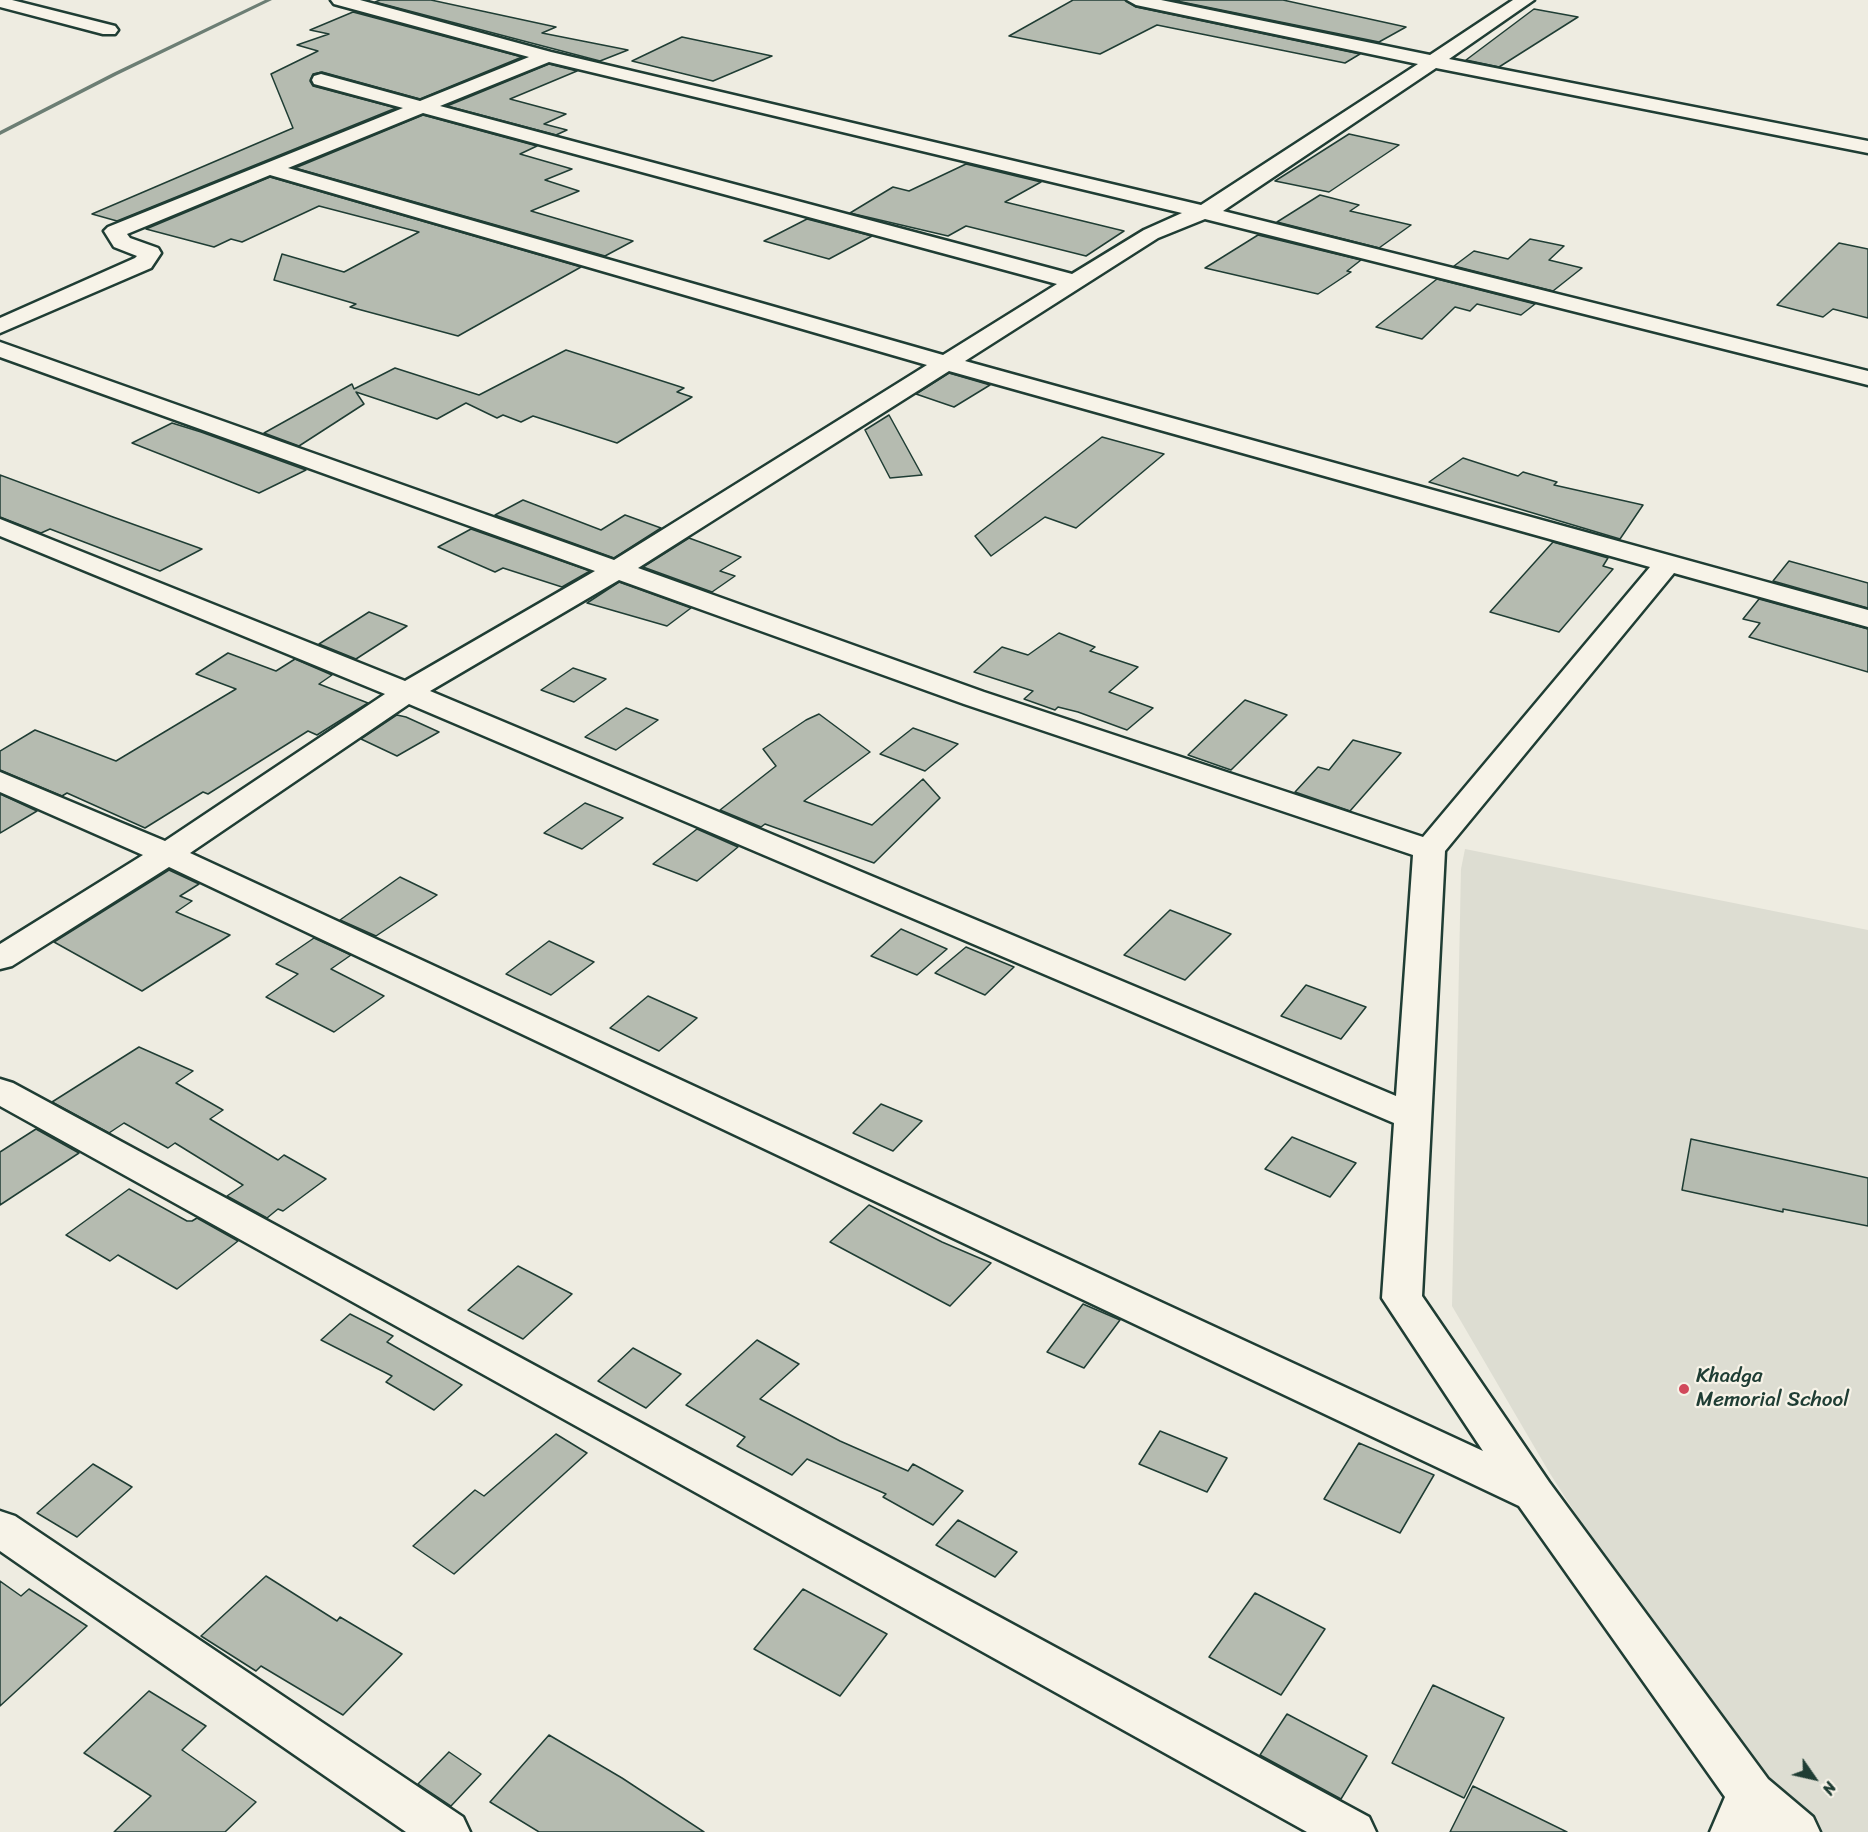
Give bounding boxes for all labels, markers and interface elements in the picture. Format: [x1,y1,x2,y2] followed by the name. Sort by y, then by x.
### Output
[1696,1364,1849,1414] place label: Khadga Memorial School
[1677,1382,1691,1396] marker: Khadga Memorial School
[1784,1748,1844,1808] north arrow
[1814,1776,1844,1801] text: N

